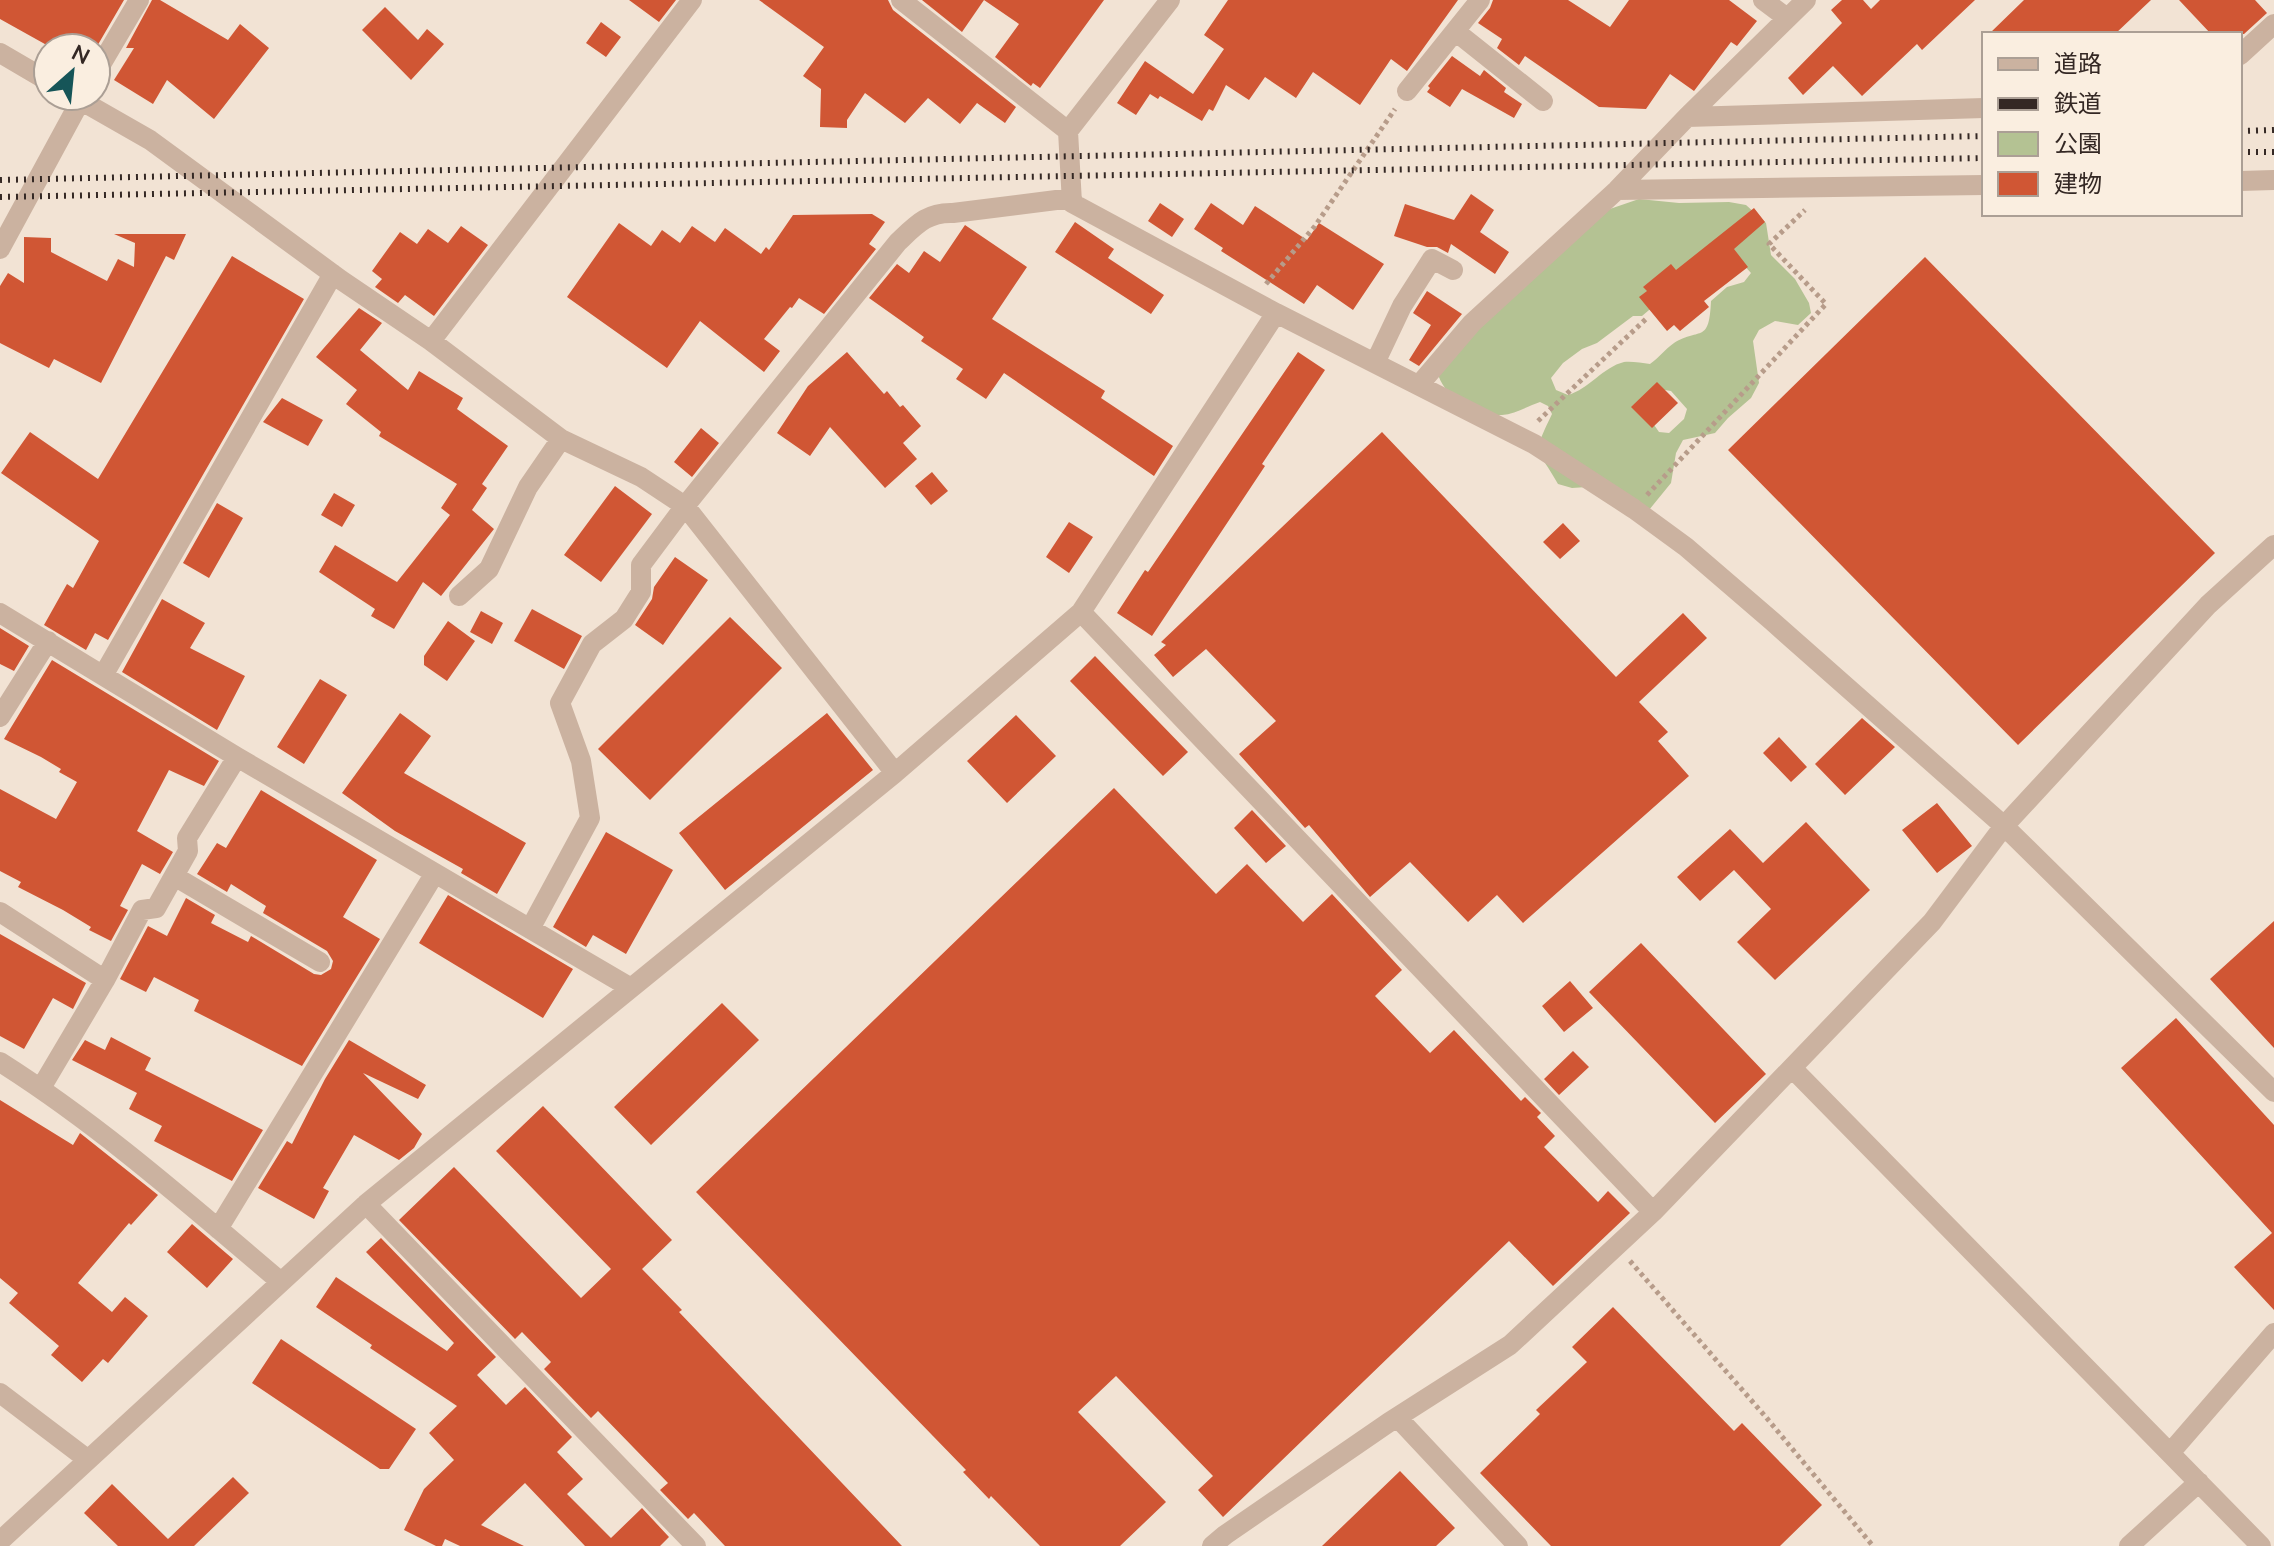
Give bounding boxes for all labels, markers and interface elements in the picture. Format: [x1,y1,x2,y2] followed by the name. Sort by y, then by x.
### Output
[32,32,112,112] north arrow
[1982,32,2242,216] legend
[66,38,95,72] text: N
[2054,48,2102,80] text: 道路
[2054,88,2102,120] text: 鉄道
[2054,128,2102,160] text: 公園
[2054,168,2102,200] text: 建物

